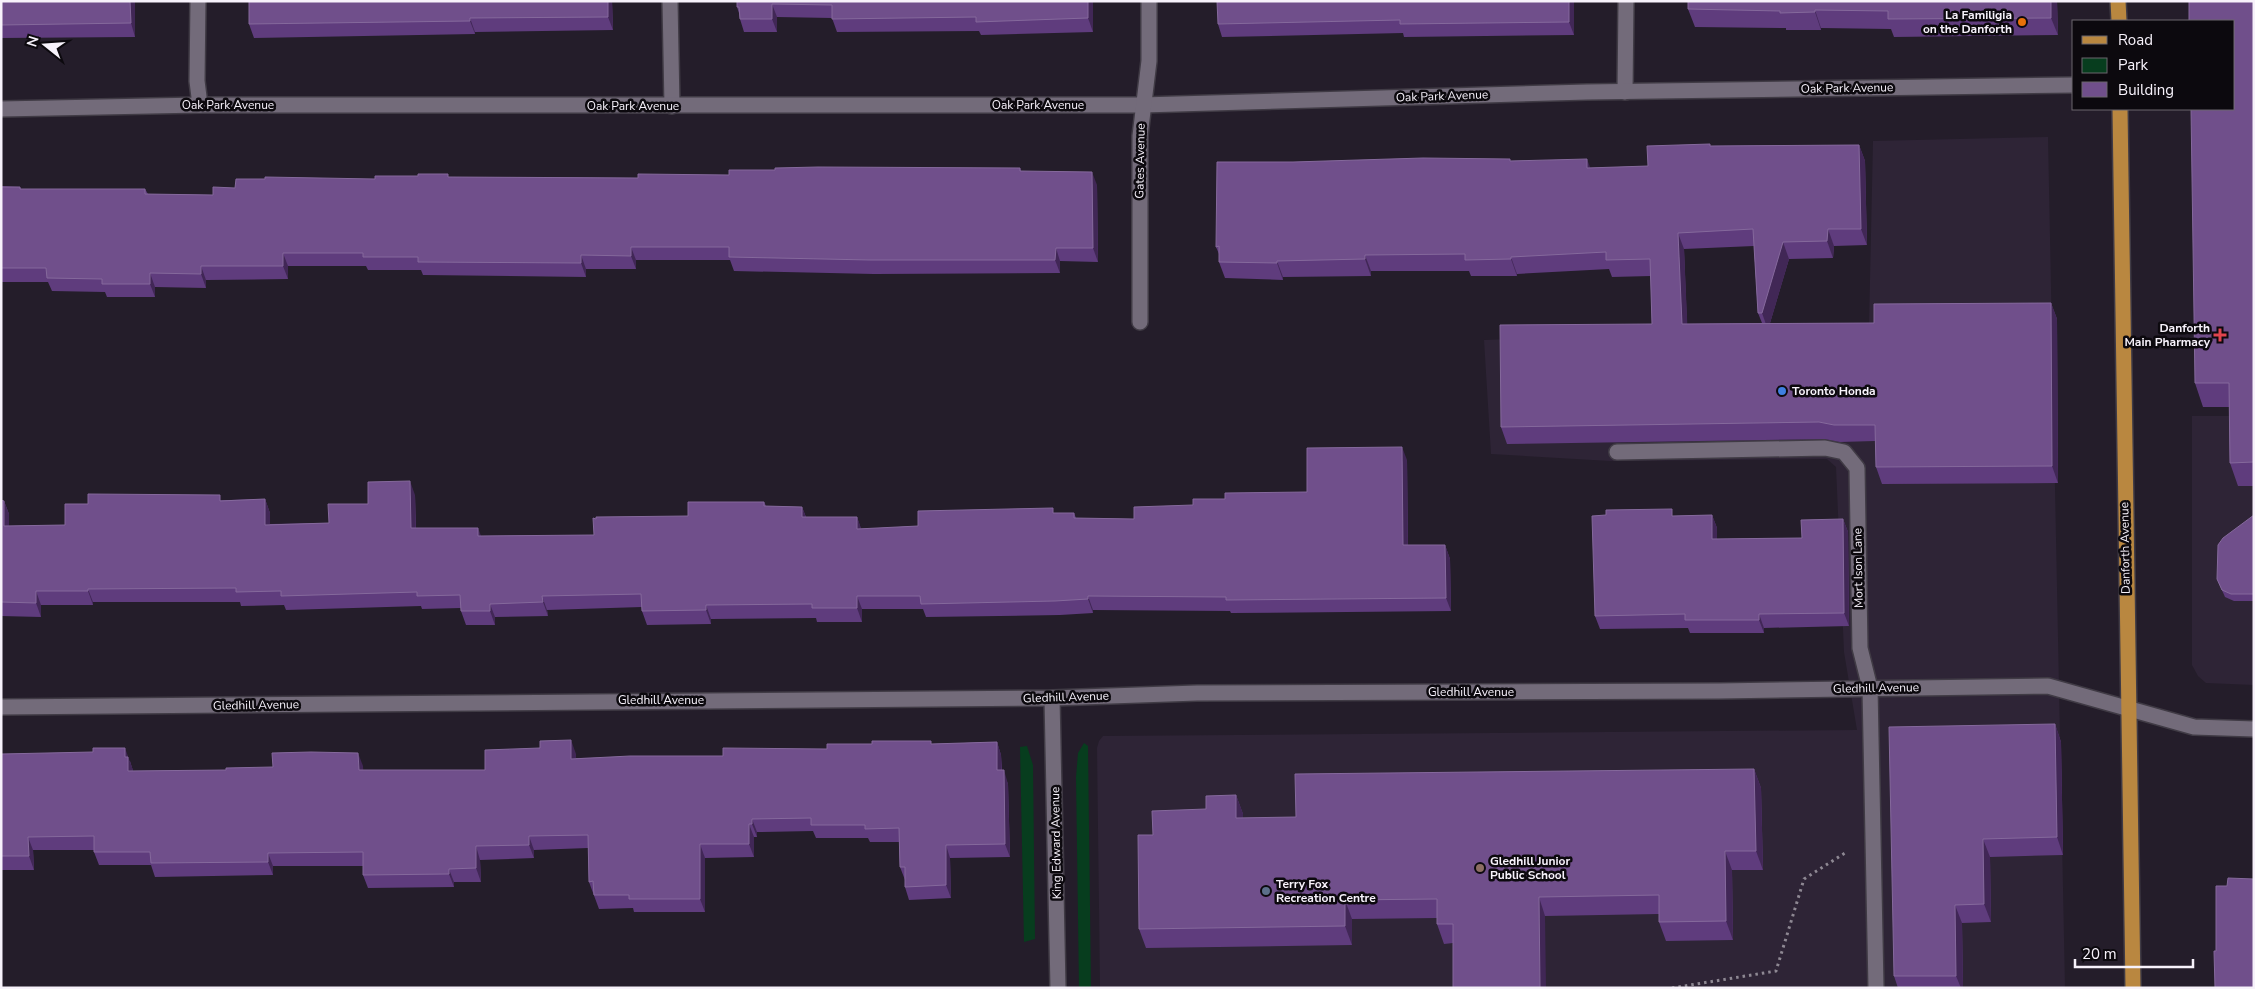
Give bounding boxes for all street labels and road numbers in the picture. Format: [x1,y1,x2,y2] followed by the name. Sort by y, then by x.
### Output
[1801,79,1893,97] street label: Oak Park Avenue
[1395,86,1489,106] street label: Oak Park Avenue
[182,97,274,113] street label: Oak Park Avenue
[992,97,1084,113] street label: Oak Park Avenue
[587,98,679,114] street label: Oak Park Avenue
[1131,123,1149,199] street label: Gates Avenue
[2116,502,2134,594] street label: Danforth Avenue
[1849,528,1867,608] street label: Mort Ison Lane
[1833,679,1919,697] street label: Gledhill Avenue
[1428,684,1514,700] street label: Gledhill Avenue
[1023,688,1109,706] street label: Gledhill Avenue
[618,692,704,708] street label: Gledhill Avenue
[213,696,299,714] street label: Gledhill Avenue
[1047,787,1065,899] street label: King Edward Avenue

